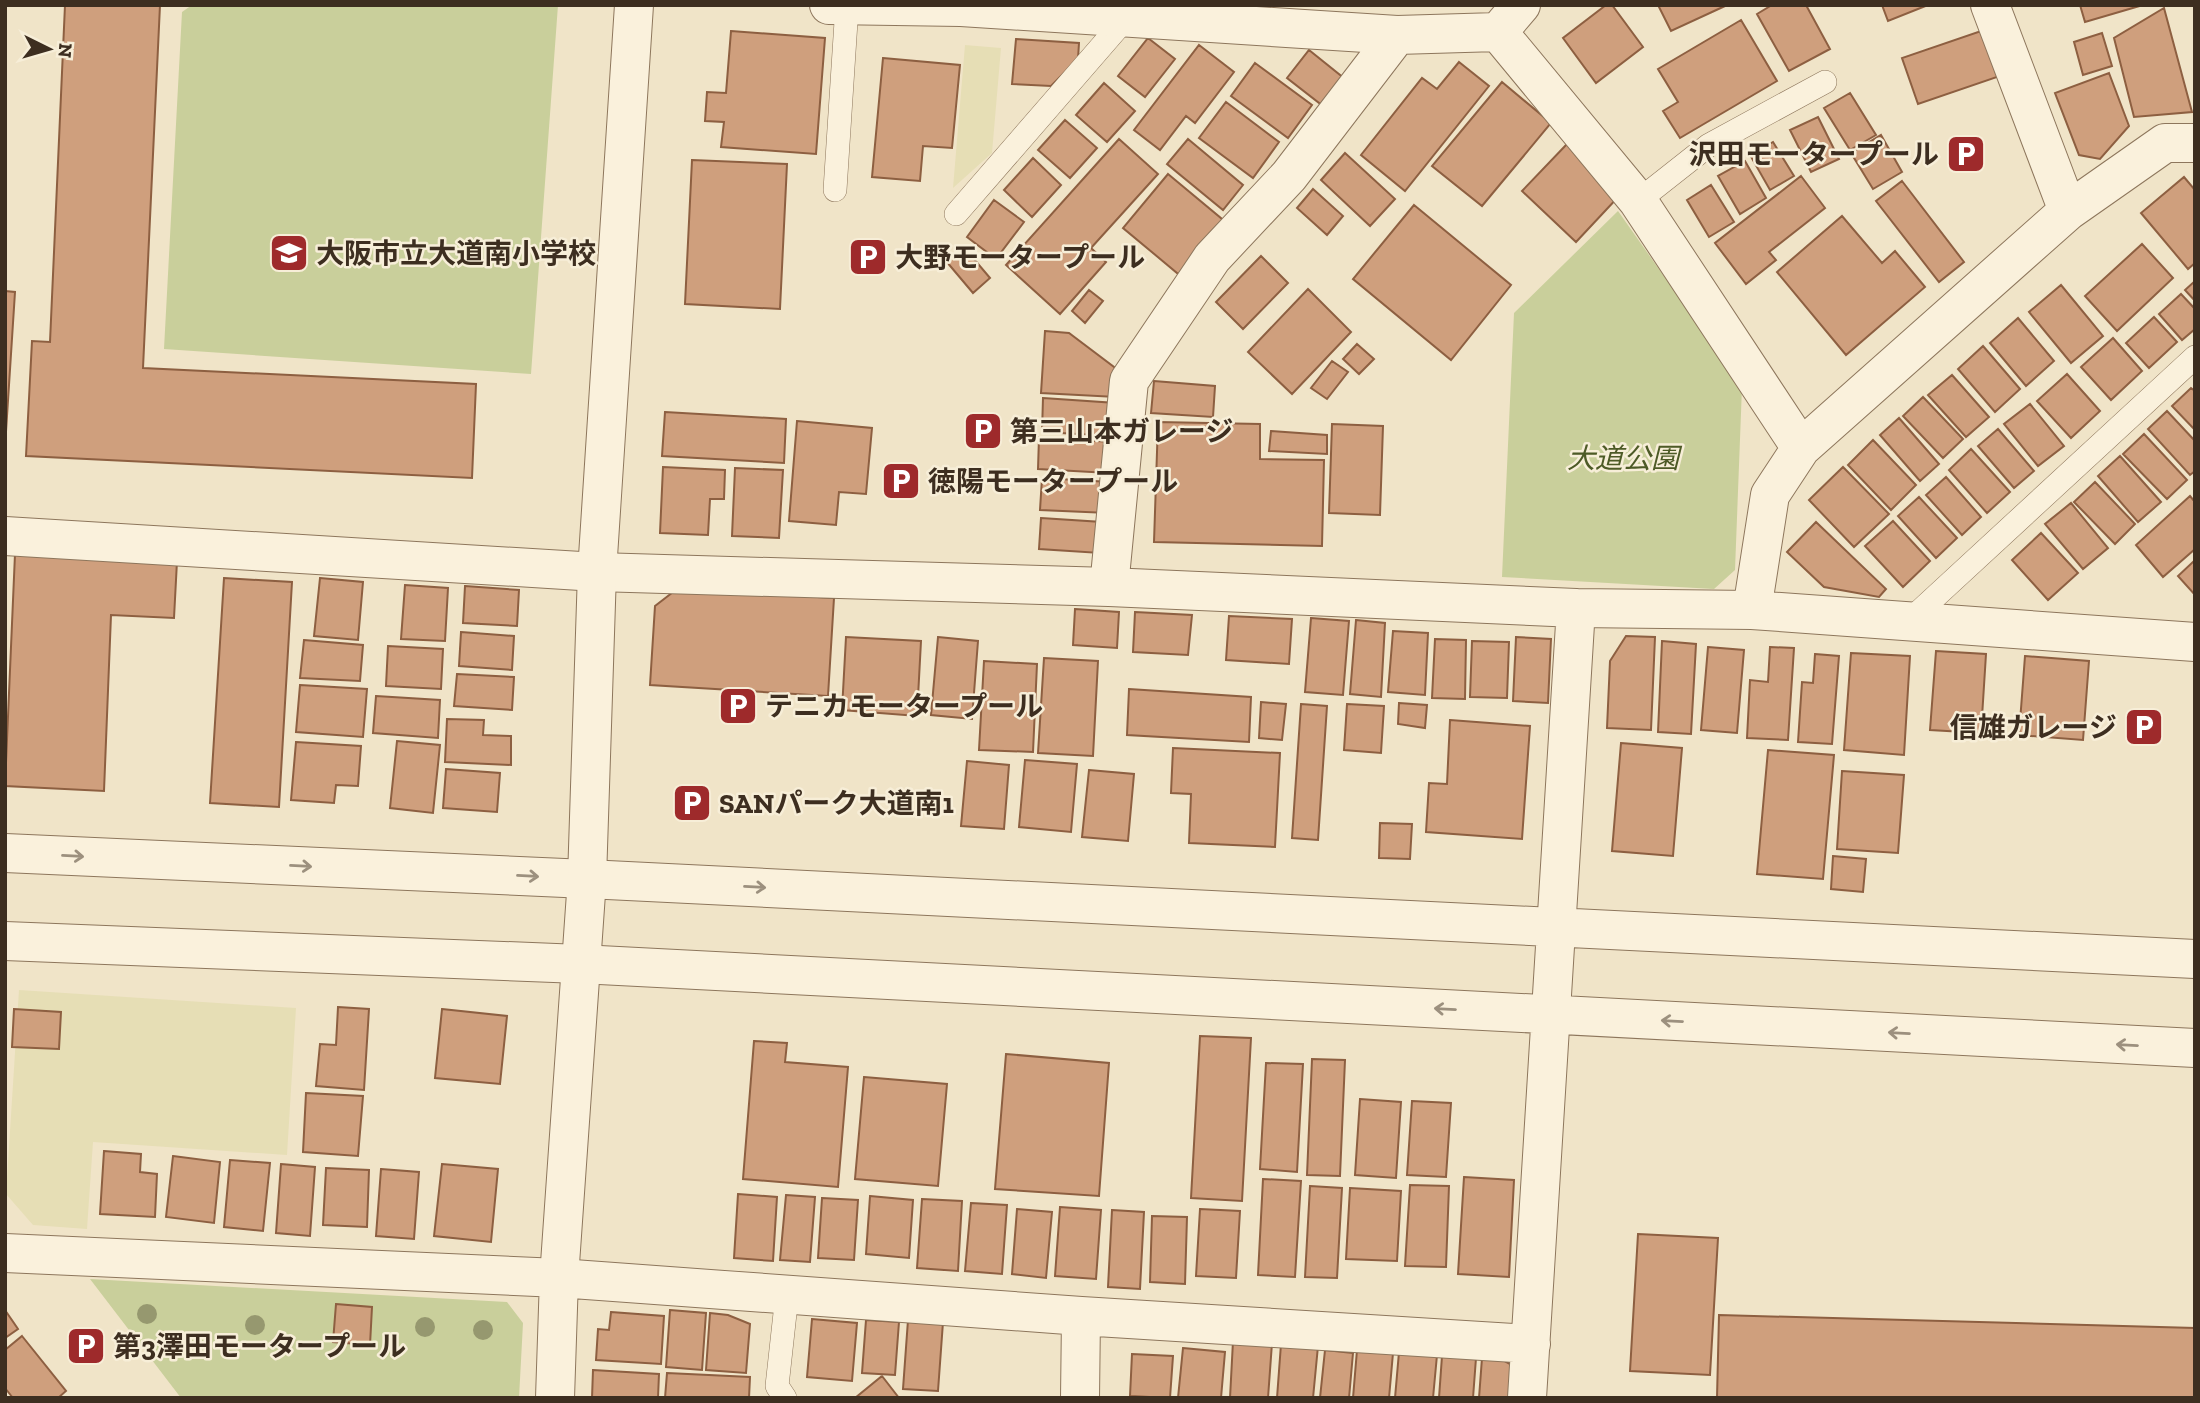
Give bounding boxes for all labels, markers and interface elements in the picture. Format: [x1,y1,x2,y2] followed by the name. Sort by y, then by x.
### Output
[14,14,84,84] north arrow
[53,42,78,59] text: N
[1945,133,1987,175] parking icon: 沢田モータープール
[1689,138,1939,171] place label: 沢田モータープール
[268,232,310,274] school or university icon: 大阪市立大道南小学校
[847,236,889,278] parking icon: 大野モータープール
[316,237,596,270] place label: 大阪市立大道南小学校
[895,241,1145,274] place label: 大野モータープール
[962,410,1004,452] parking icon: 第三山本ガレージ
[1010,415,1233,448] place label: 第三山本ガレージ
[1567,442,1683,475] park label: 大道公園
[880,460,922,502] parking icon: 徳陽モータープール
[928,465,1178,498] place label: 徳陽モータープール
[717,685,759,727] parking icon: テニカモータープール
[765,690,1043,723] place label: テニカモータープール
[2123,706,2165,748] parking icon: 信雄ガレージ
[1950,711,2117,744] place label: 信雄ガレージ
[671,782,713,824] parking icon: SANパーク大道南1
[719,787,954,820] place label: SANパーク大道南1
[62,850,85,863] one-way arrow
[289,860,312,873] one-way arrow
[516,870,539,883] one-way arrow
[743,881,766,894] one-way arrow
[1434,1002,1457,1015] one-way arrow
[1661,1014,1684,1027] one-way arrow
[1888,1026,1911,1039] one-way arrow
[2115,1038,2138,1051] one-way arrow
[65,1325,107,1367] parking icon: 第3澤田モータープール
[113,1330,406,1363] place label: 第3澤田モータープール

